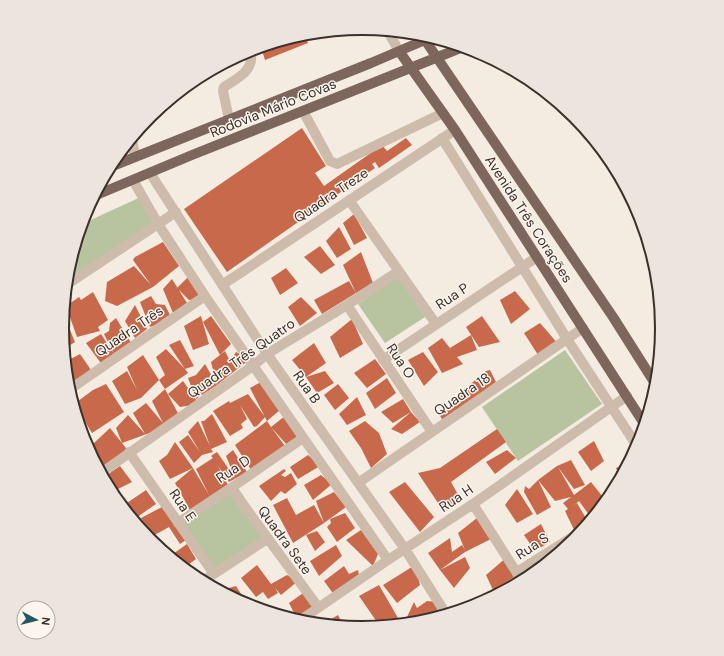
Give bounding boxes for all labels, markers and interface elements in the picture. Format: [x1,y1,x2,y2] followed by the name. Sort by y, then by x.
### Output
[207,74,339,142] street label: Rodovia Mário Covas
[481,152,577,286] street label: Avenida Três Corações
[290,163,372,227] street label: Quadra Treze
[432,279,472,313] street label: Rua P
[91,302,167,360] street label: Quadra Três
[184,314,298,402] street label: Quadra Três Quatro
[383,340,419,382] street label: Rua O
[289,367,325,407] street label: Rua B
[430,368,494,420] street label: Quadra 18
[213,451,253,487] street label: Rua D
[436,480,476,516] street label: Rua H
[165,485,201,525] street label: Rua E
[254,502,316,578] street label: Quadra Sete
[512,529,552,563] street label: Rua S
[16,600,56,640] north arrow
[38,616,53,626] text: N

